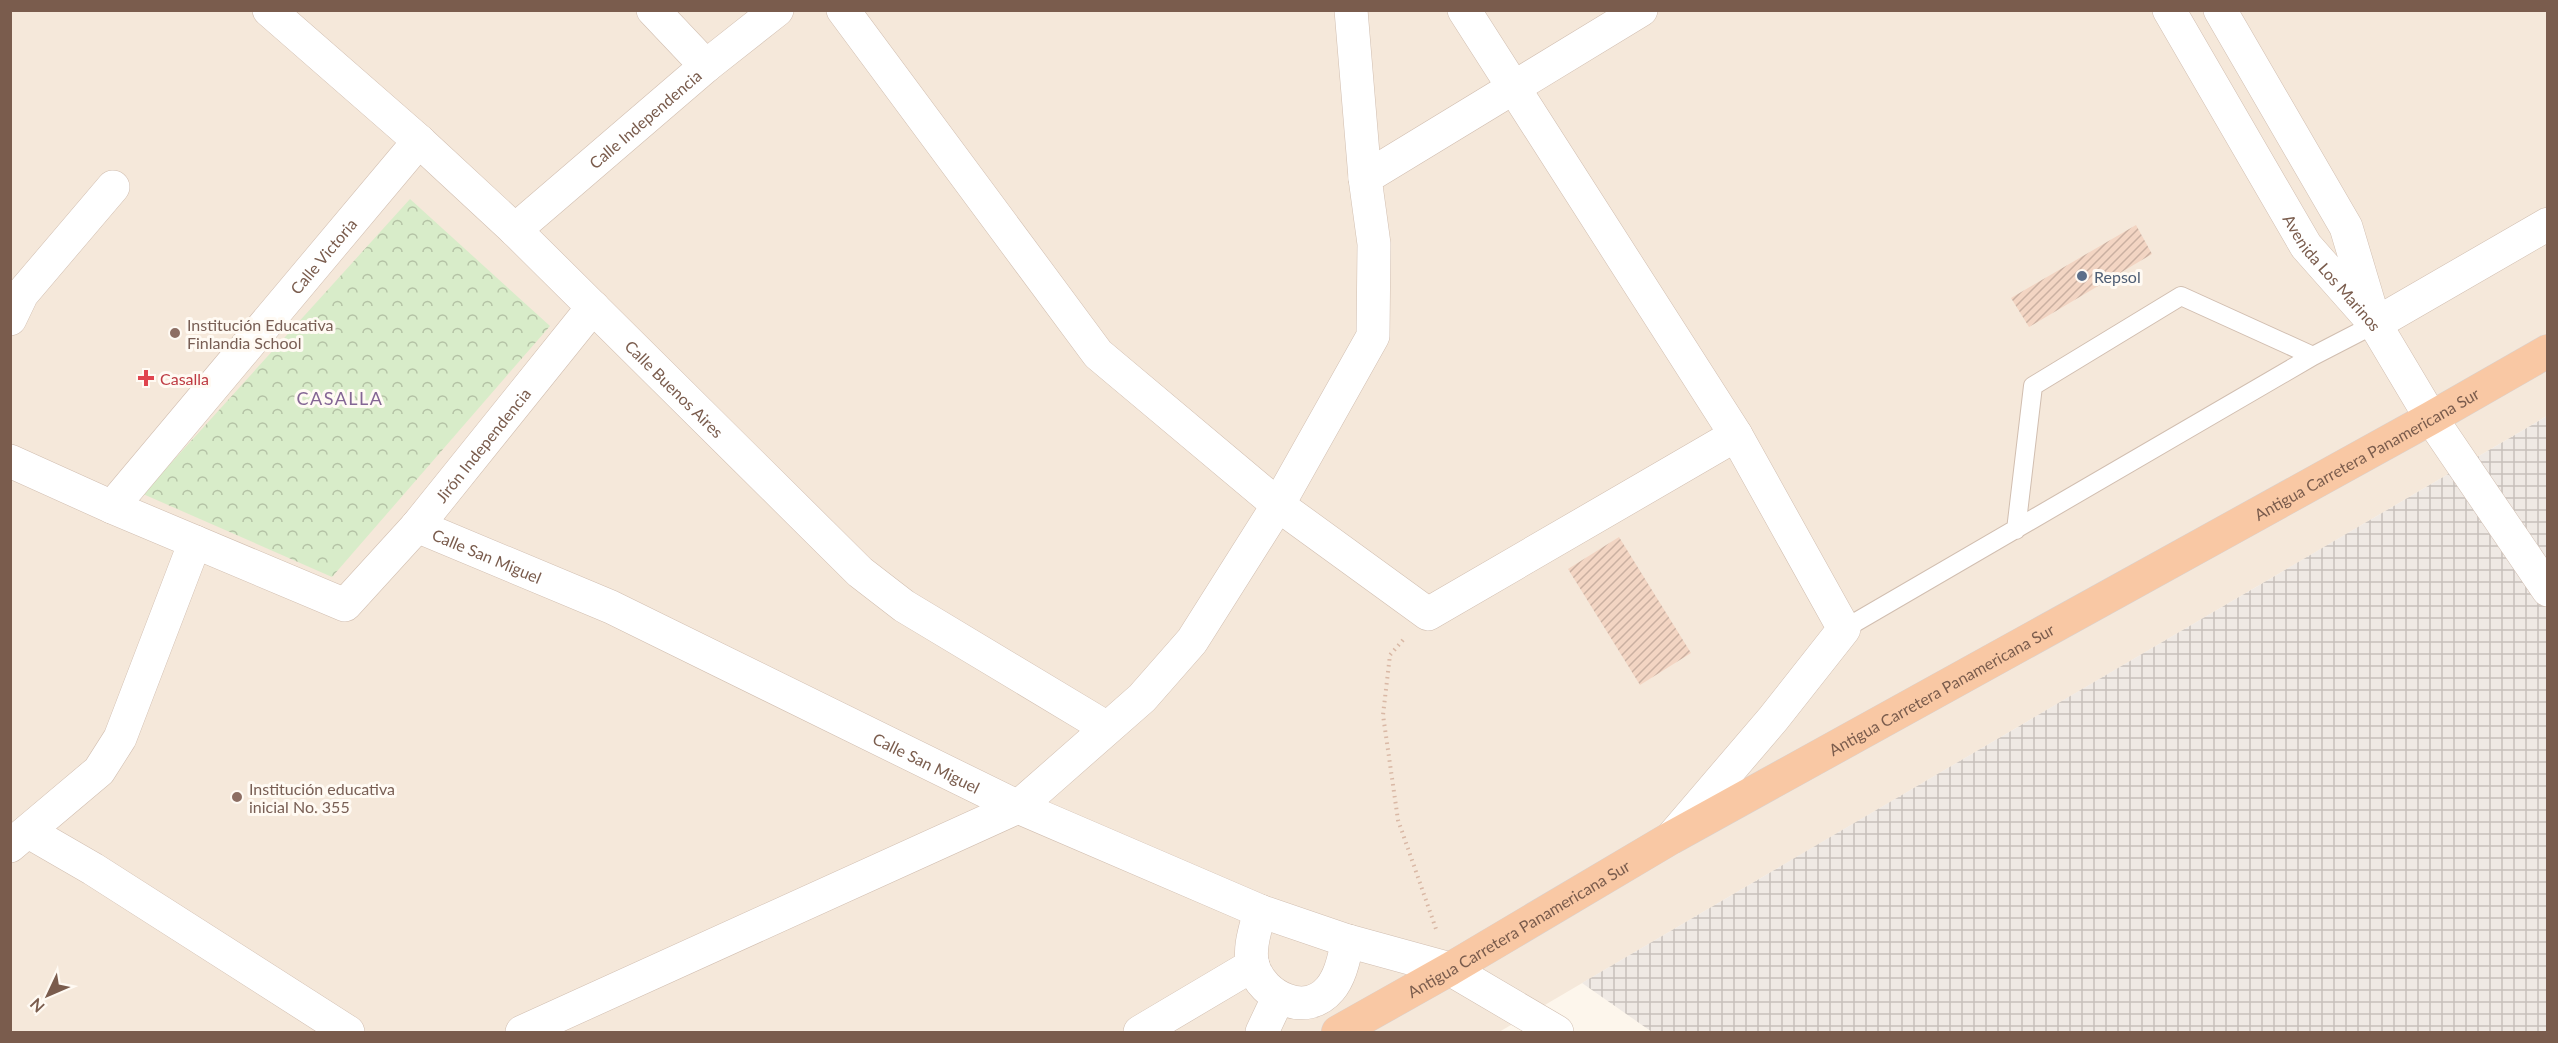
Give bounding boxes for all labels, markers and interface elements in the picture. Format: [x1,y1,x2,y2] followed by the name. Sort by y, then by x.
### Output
[585,65,705,172] street label: Calle Independencia
[2280,210,2386,334] street label: Avenida Los Marinos
[286,214,360,297] street label: Calle Victoria
[2094,267,2141,286] place label: Repsol
[2075,269,2089,283] marker: Repsol
[187,315,333,352] place label: Institución Educativa Finlandia School
[168,326,182,340] marker: Institución Educativa Finlandia School
[622,336,728,441] street label: Calle Buenos Aires
[137,369,155,387] marker: Casalla
[160,369,209,388] place label: Casalla
[2250,383,2482,524] street label: Antigua Carretera Panamericana Sur
[431,384,534,505] street label: Jirón Independencia
[296,387,384,409] district label: CASALLA
[430,524,545,586] street label: Calle San Miguel
[1825,619,2057,759] street label: Antigua Carretera Panamericana Sur
[870,728,983,796] street label: Calle San Miguel
[249,779,395,816] place label: Institución educativa inicial No. 355
[230,790,244,804] marker: Institución educativa inicial No. 355
[1404,855,1633,1001] street label: Antigua Carretera Panamericana Sur
[18,965,78,1025] north arrow
[26,995,48,1017] text: N

